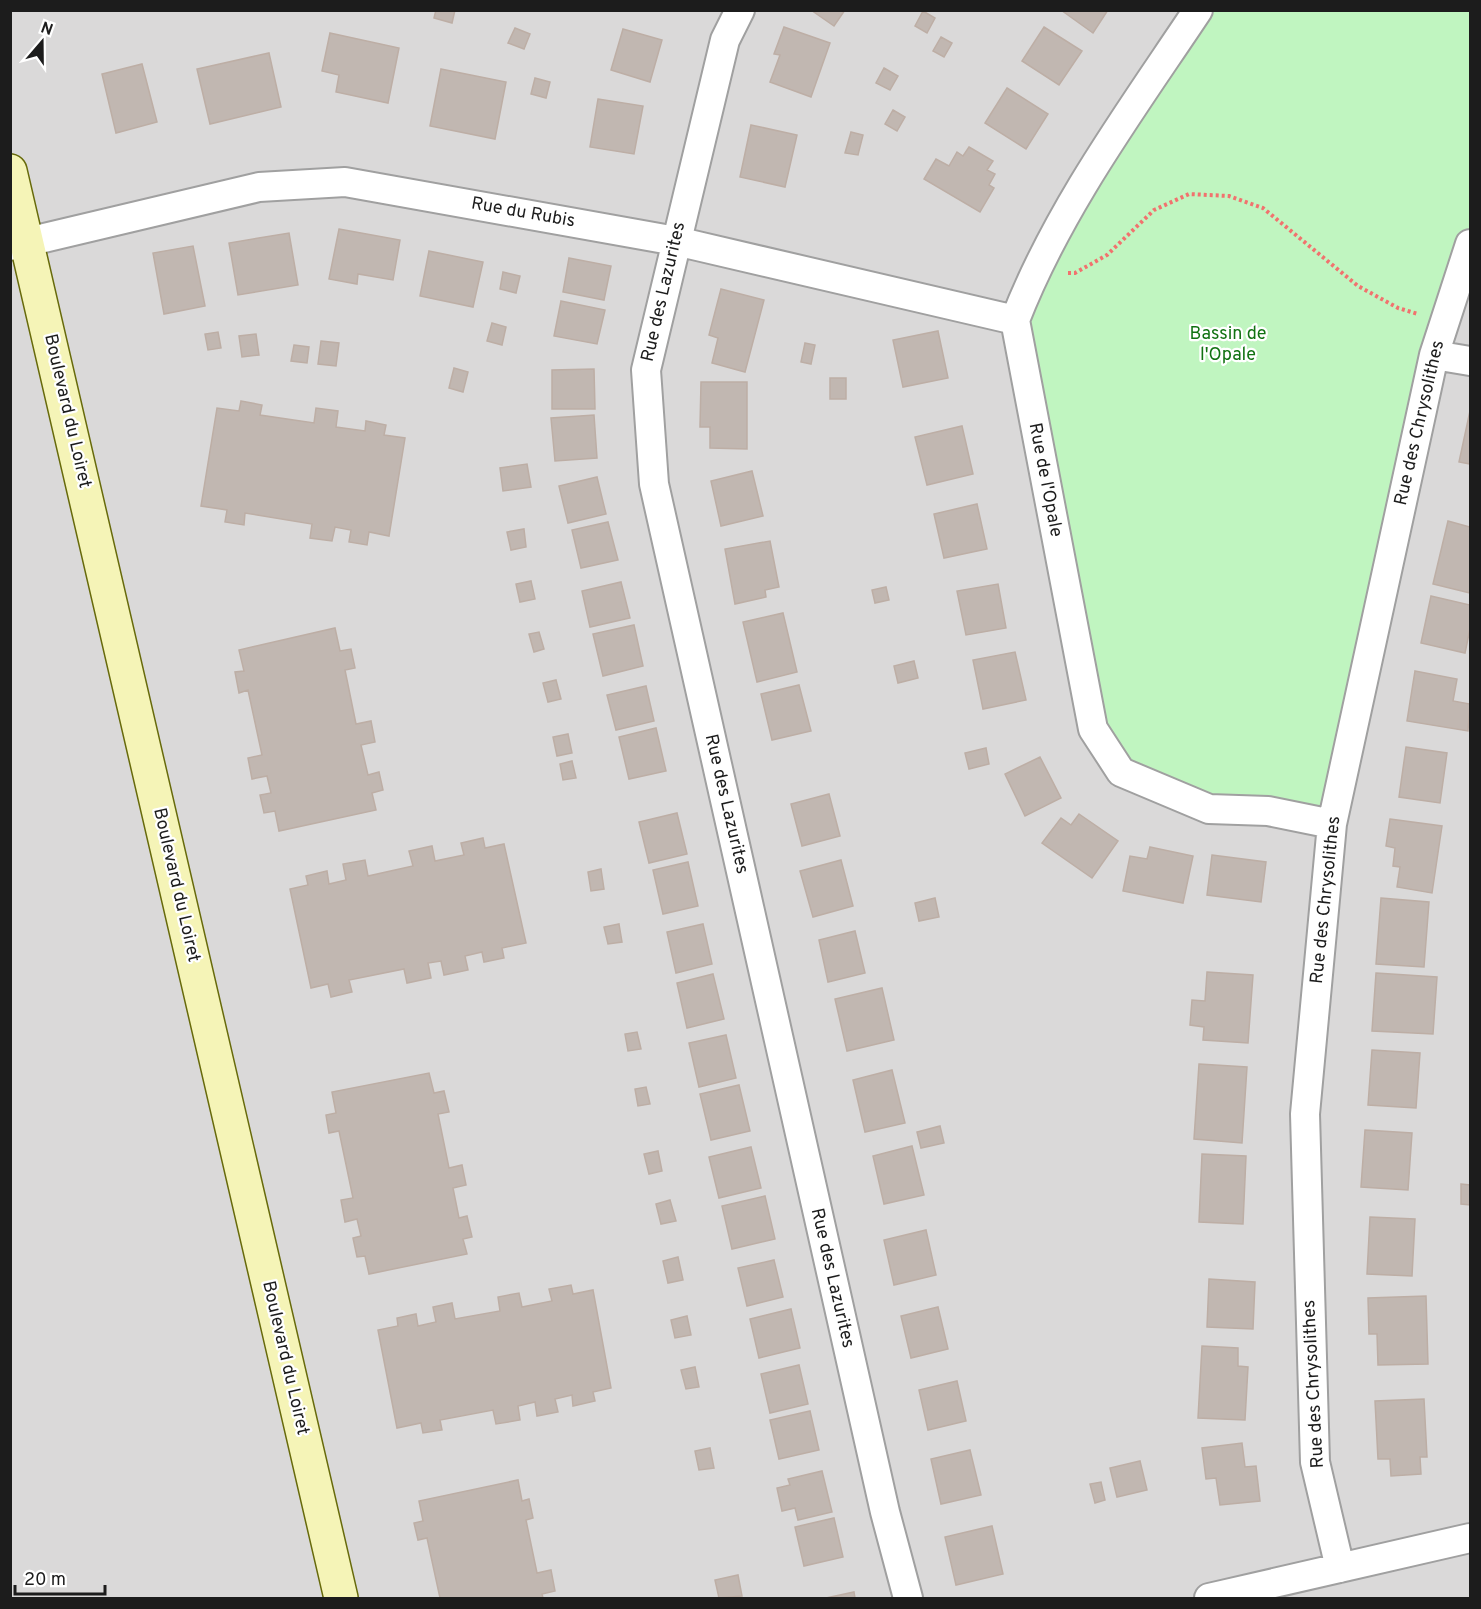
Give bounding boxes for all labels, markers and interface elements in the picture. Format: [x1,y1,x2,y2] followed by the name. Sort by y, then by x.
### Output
[12,12,72,72] north arrow
[38,18,55,41] text: N
[469,193,577,233] street label: Rue du Rubis
[637,220,691,364] street label: Rue des Lazurites
[1189,323,1267,367] park label: Bassin de l'Opale
[38,332,96,490] street label: Boulevard du Loiret
[1390,338,1450,508] street label: Rue des Chrysolithes
[1023,421,1067,539] street label: Rue de l'Opale
[699,732,753,876] street label: Rue des Lazurites
[147,806,205,964] street label: Boulevard du Loiret
[1306,815,1346,985] street label: Rue des Chrysolithes
[805,1206,859,1350] street label: Rue des Lazurites
[256,1279,314,1437] street label: Boulevard du Loiret
[1298,1299,1330,1469] street label: Rue des Chrysolithes
[15,1558,105,1596] scale bar
[24,1569,66,1592] text: 20 m

